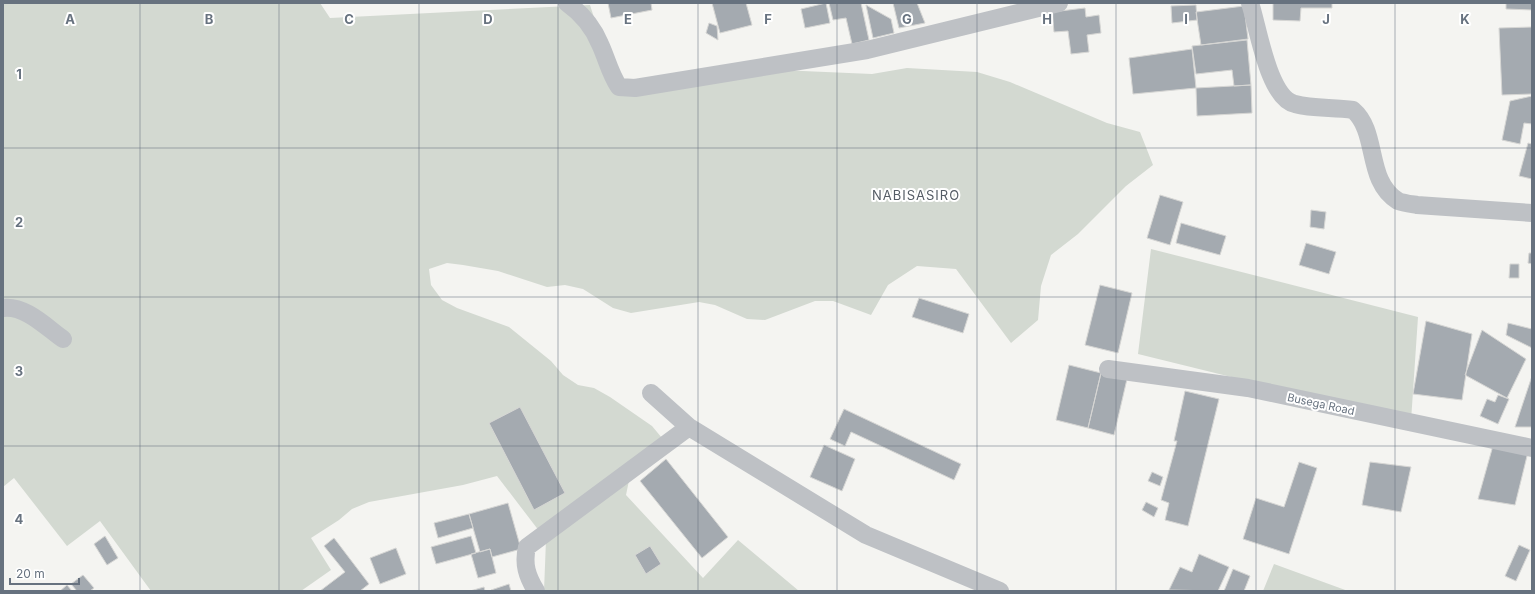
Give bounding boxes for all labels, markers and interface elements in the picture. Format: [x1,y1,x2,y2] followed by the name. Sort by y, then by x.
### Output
[65,11,75,27] text: A
[205,11,214,27] text: B
[344,11,354,27] text: C
[483,11,493,27] text: D
[624,11,632,27] text: E
[764,11,772,27] text: F
[902,11,912,27] text: G
[1042,11,1052,27] text: H
[1184,11,1188,27] text: I
[1322,11,1330,27] text: J
[1460,11,1470,27] text: K
[16,66,22,82] text: 1
[872,187,960,203] district label: NABISASIRO
[15,214,23,230] text: 2
[15,363,23,379] text: 3
[1286,390,1356,418] street label: Busega Road
[15,511,24,527] text: 4
[10,560,79,586] scale bar
[16,566,45,581] text: 20 m

